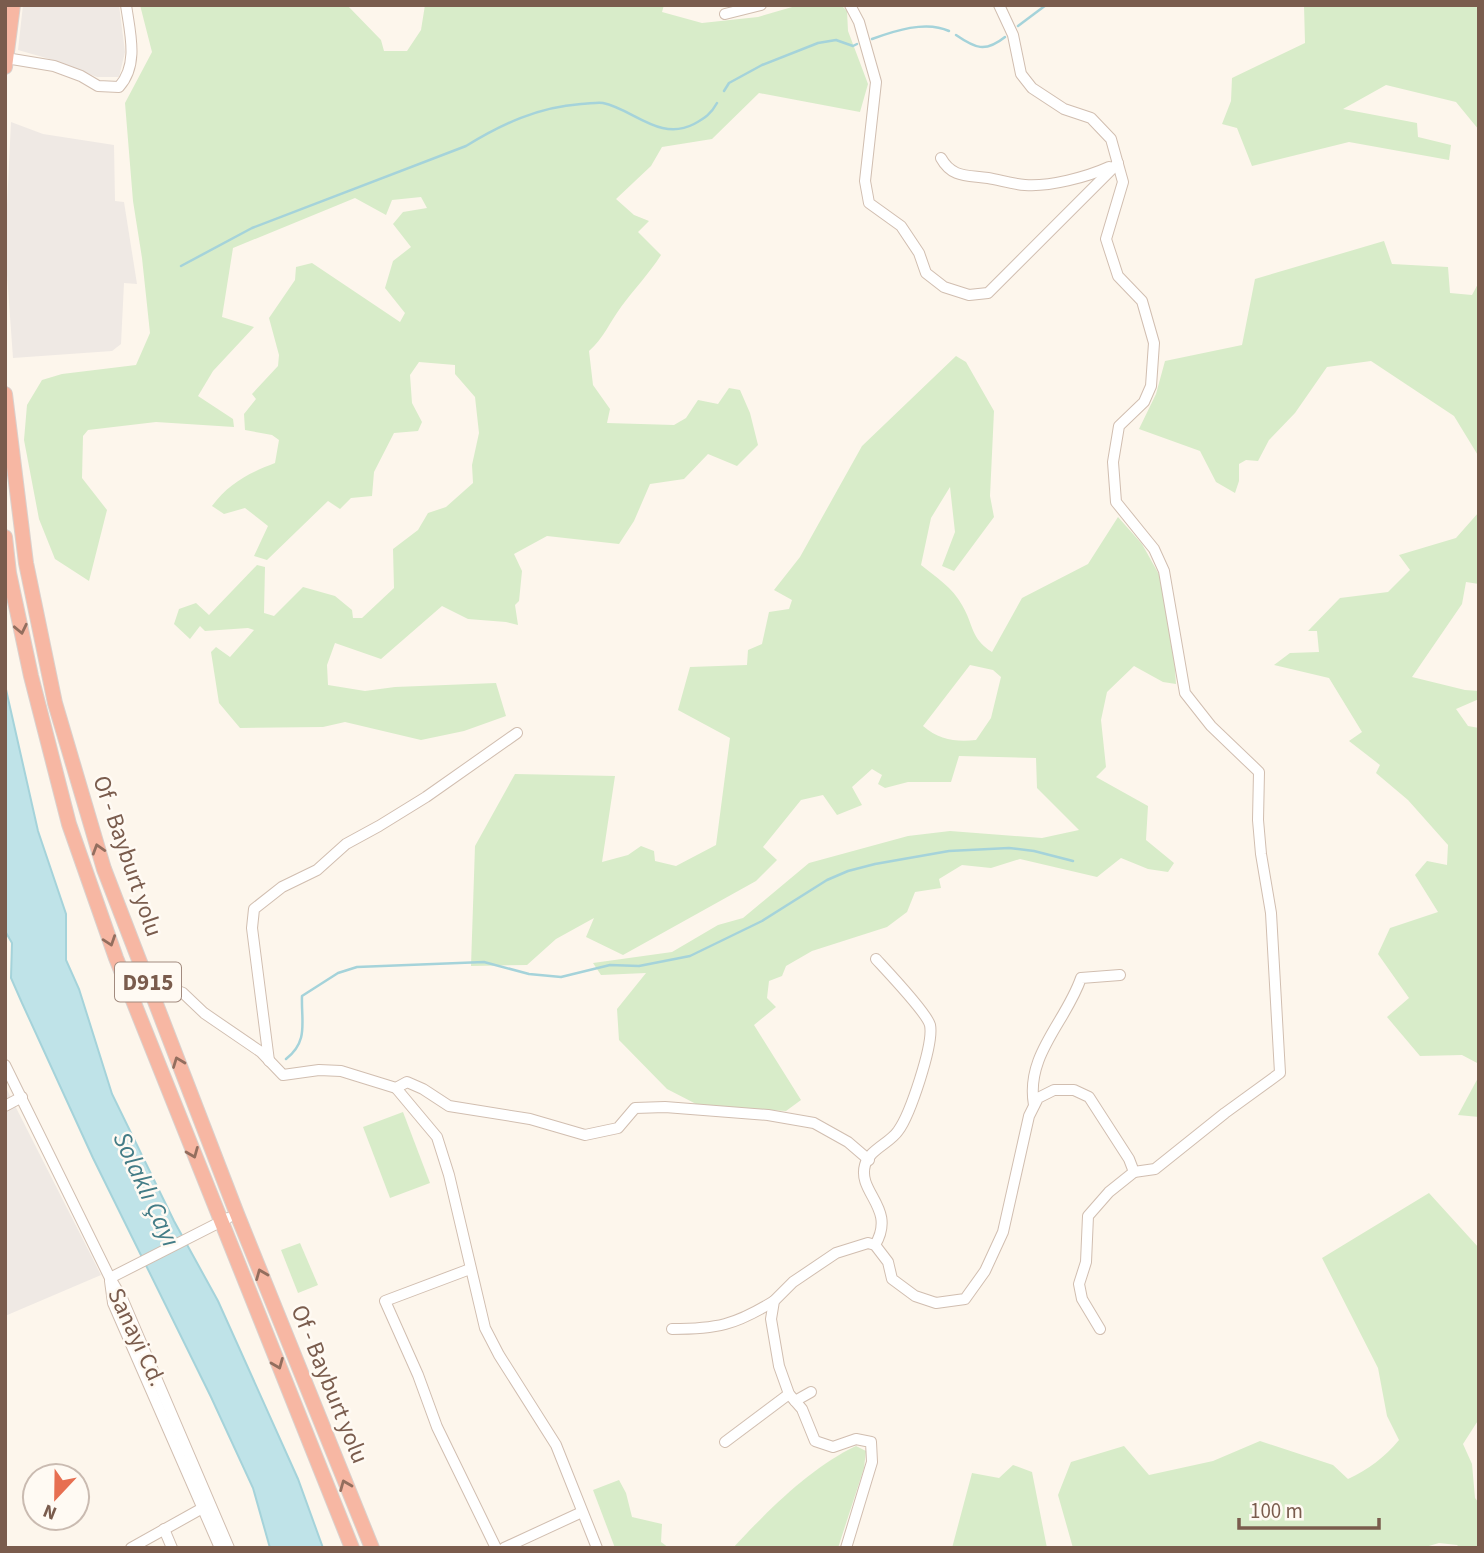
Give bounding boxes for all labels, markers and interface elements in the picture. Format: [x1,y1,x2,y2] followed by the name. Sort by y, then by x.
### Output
[13,623,28,635] one-way arrow
[84,771,171,941] street label: Of - Bayburt yolu
[92,843,107,855] one-way arrow
[102,935,116,947] one-way arrow
[115,962,181,1001] road number: D915
[173,1056,187,1068] one-way arrow
[104,1126,189,1253] water label: Solaklı Çayı
[185,1146,199,1159] one-way arrow
[255,1268,269,1280] one-way arrow
[98,1282,175,1392] street label: Sanayi Cd.
[282,1300,377,1469] street label: Of - Bayburt yolu
[270,1357,284,1370] one-way arrow
[21,1462,91,1532] north arrow
[340,1479,354,1491] one-way arrow
[1239,1486,1379,1530] scale bar
[39,1496,61,1526] text: N
[1250,1496,1303,1526] text: 100 m

